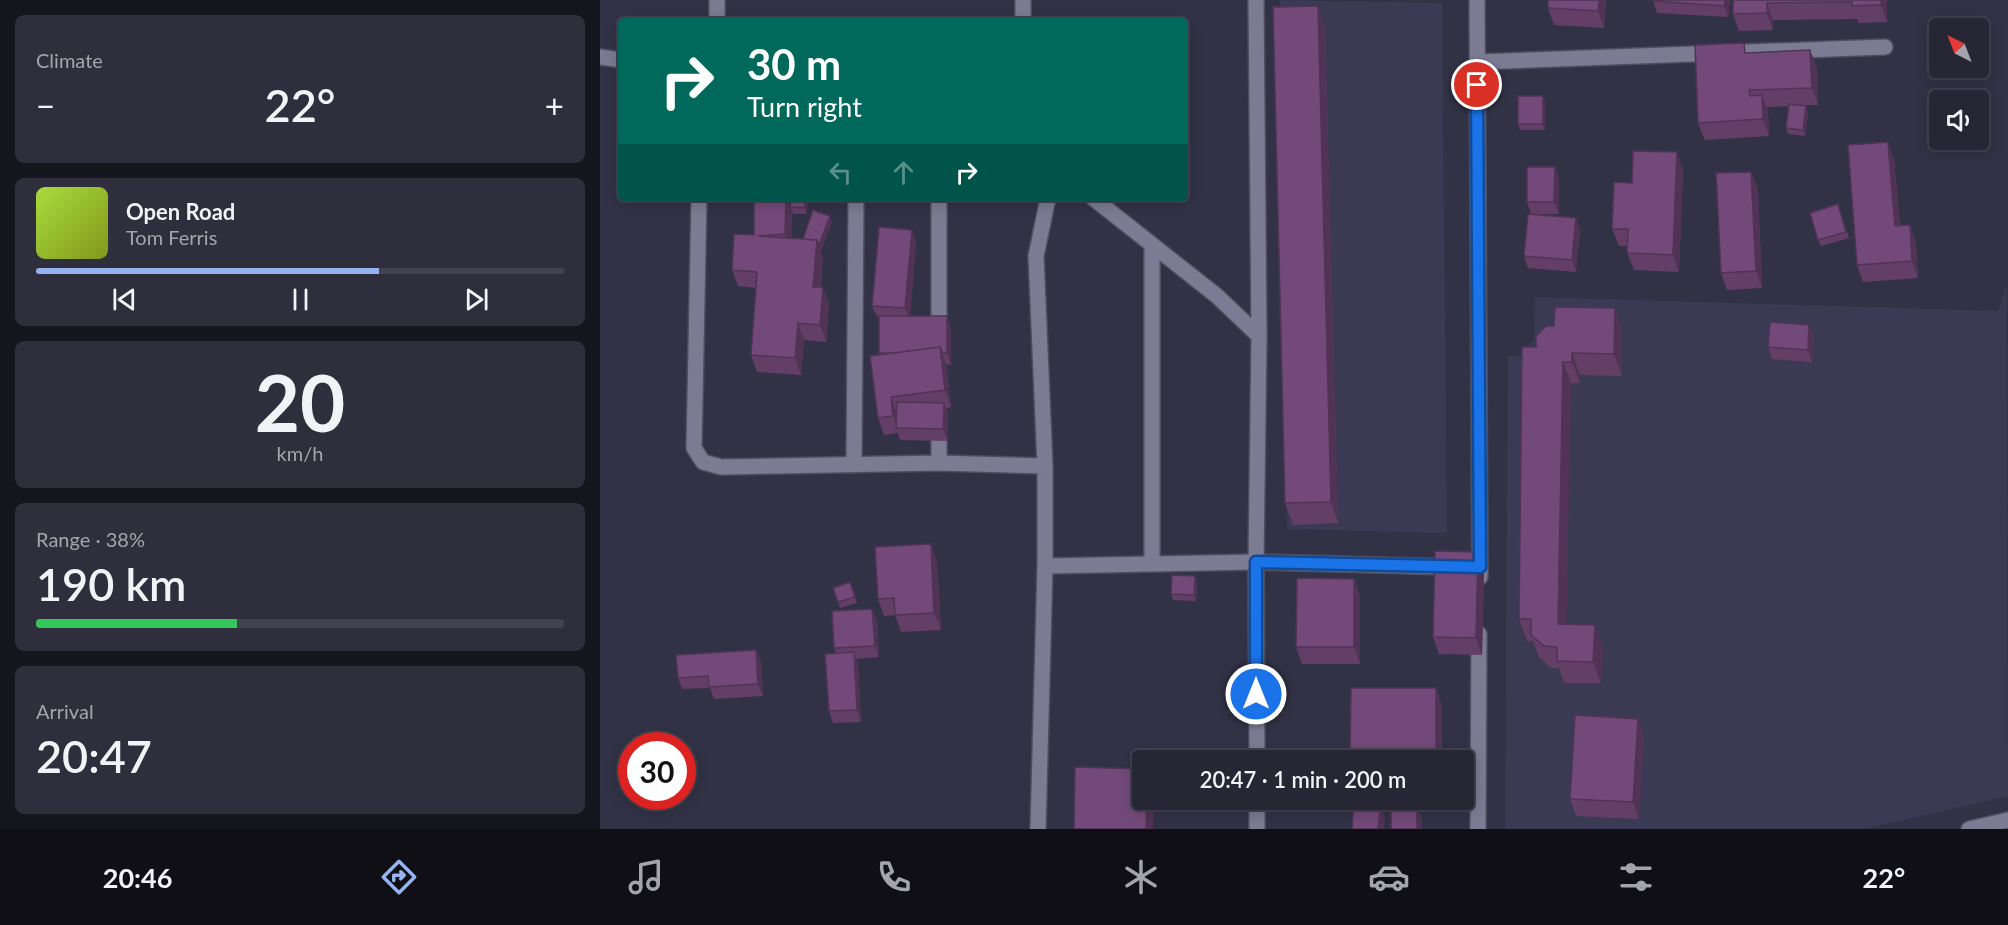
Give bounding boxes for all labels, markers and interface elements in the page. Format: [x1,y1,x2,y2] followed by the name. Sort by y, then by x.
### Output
[1929,18,1989,78] north arrow
[1929,18,1989,150] map controls
[747,39,841,89] text: 30 m
[648,42,726,120] icon: right
[36,48,103,72] text: Climate
[1451,59,1502,110] pin
[1460,68,1493,101] icon: arrive
[265,78,335,132] text: 22°
[36,85,55,125] text: −
[545,85,564,125] text: +
[747,90,862,123] text: Turn right
[1929,90,1989,150] button: sound
[824,156,857,189] icon: left
[887,156,920,189] icon: ahead
[950,156,983,189] icon: right
[126,198,235,225] text: Open Road
[126,225,217,249] text: Tom Ferris
[108,283,141,316] icon: previous
[284,283,317,316] icon: pause
[460,283,493,316] icon: next
[255,355,345,449] text: 20
[277,441,323,465] text: km/h
[36,527,145,551] text: Range · 38%
[36,557,186,611] text: 190 km
[1224,662,1288,726] position arrow
[36,699,94,723] text: Arrival
[36,729,152,783] text: 20:47
[618,732,696,810] speed limit sign: 30
[1200,766,1406,793] text: 20:47 · 1 min · 200 m
[378,856,420,898] icon: directions
[625,856,667,898] icon: music
[873,856,915,898] icon: phone
[1120,856,1162,898] icon: climate
[1368,856,1410,898] icon: car
[1615,856,1657,898] icon: filters
[103,861,172,894] text: 20:46
[1863,861,1905,894] text: 22°

